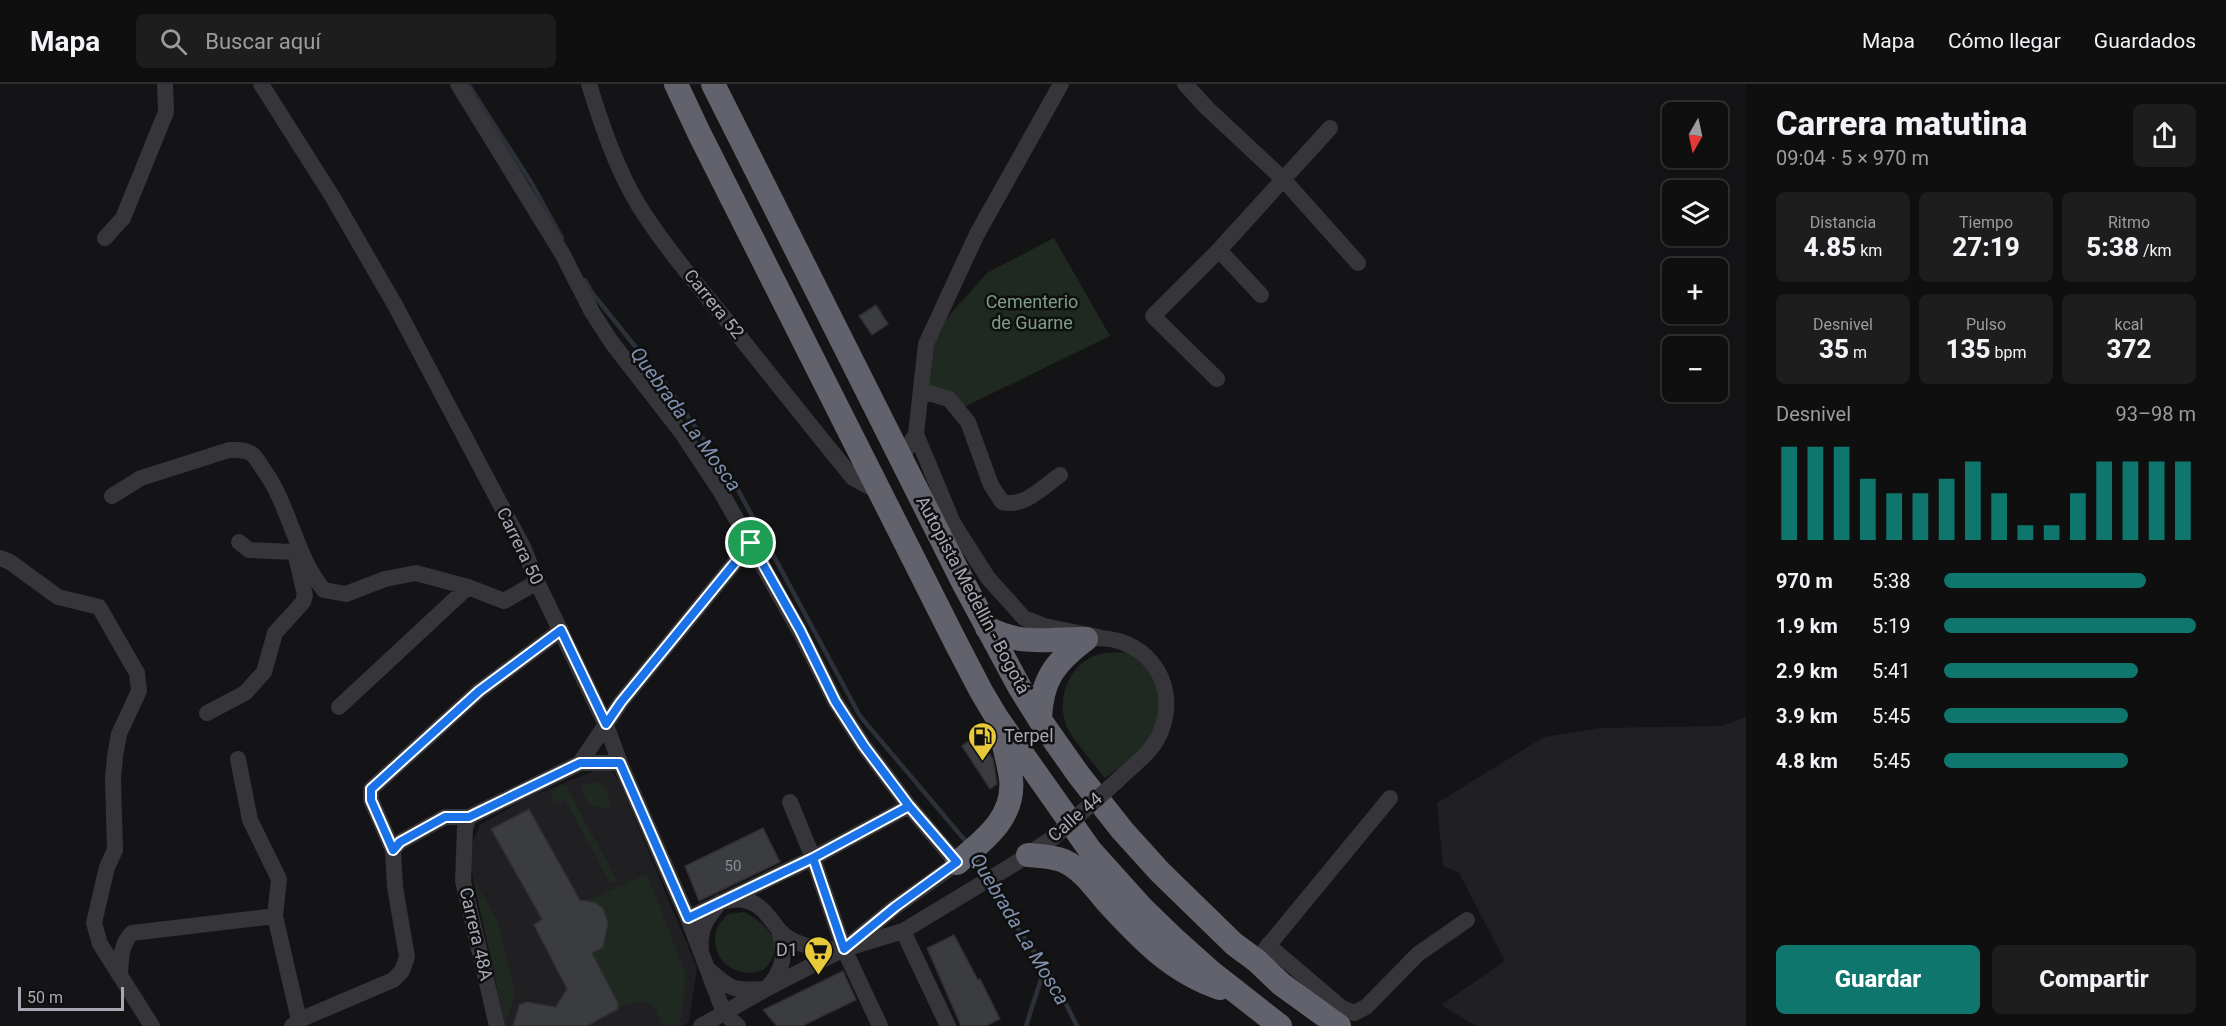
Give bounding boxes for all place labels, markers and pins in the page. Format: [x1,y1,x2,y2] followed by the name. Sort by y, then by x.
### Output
[725,517,776,568] pin
[967,720,999,762] fuel station icon: Terpel
[1004,725,1054,746] place label: Terpel
[803,934,835,976] supermarket icon: D1
[776,939,798,960] place label: D1

